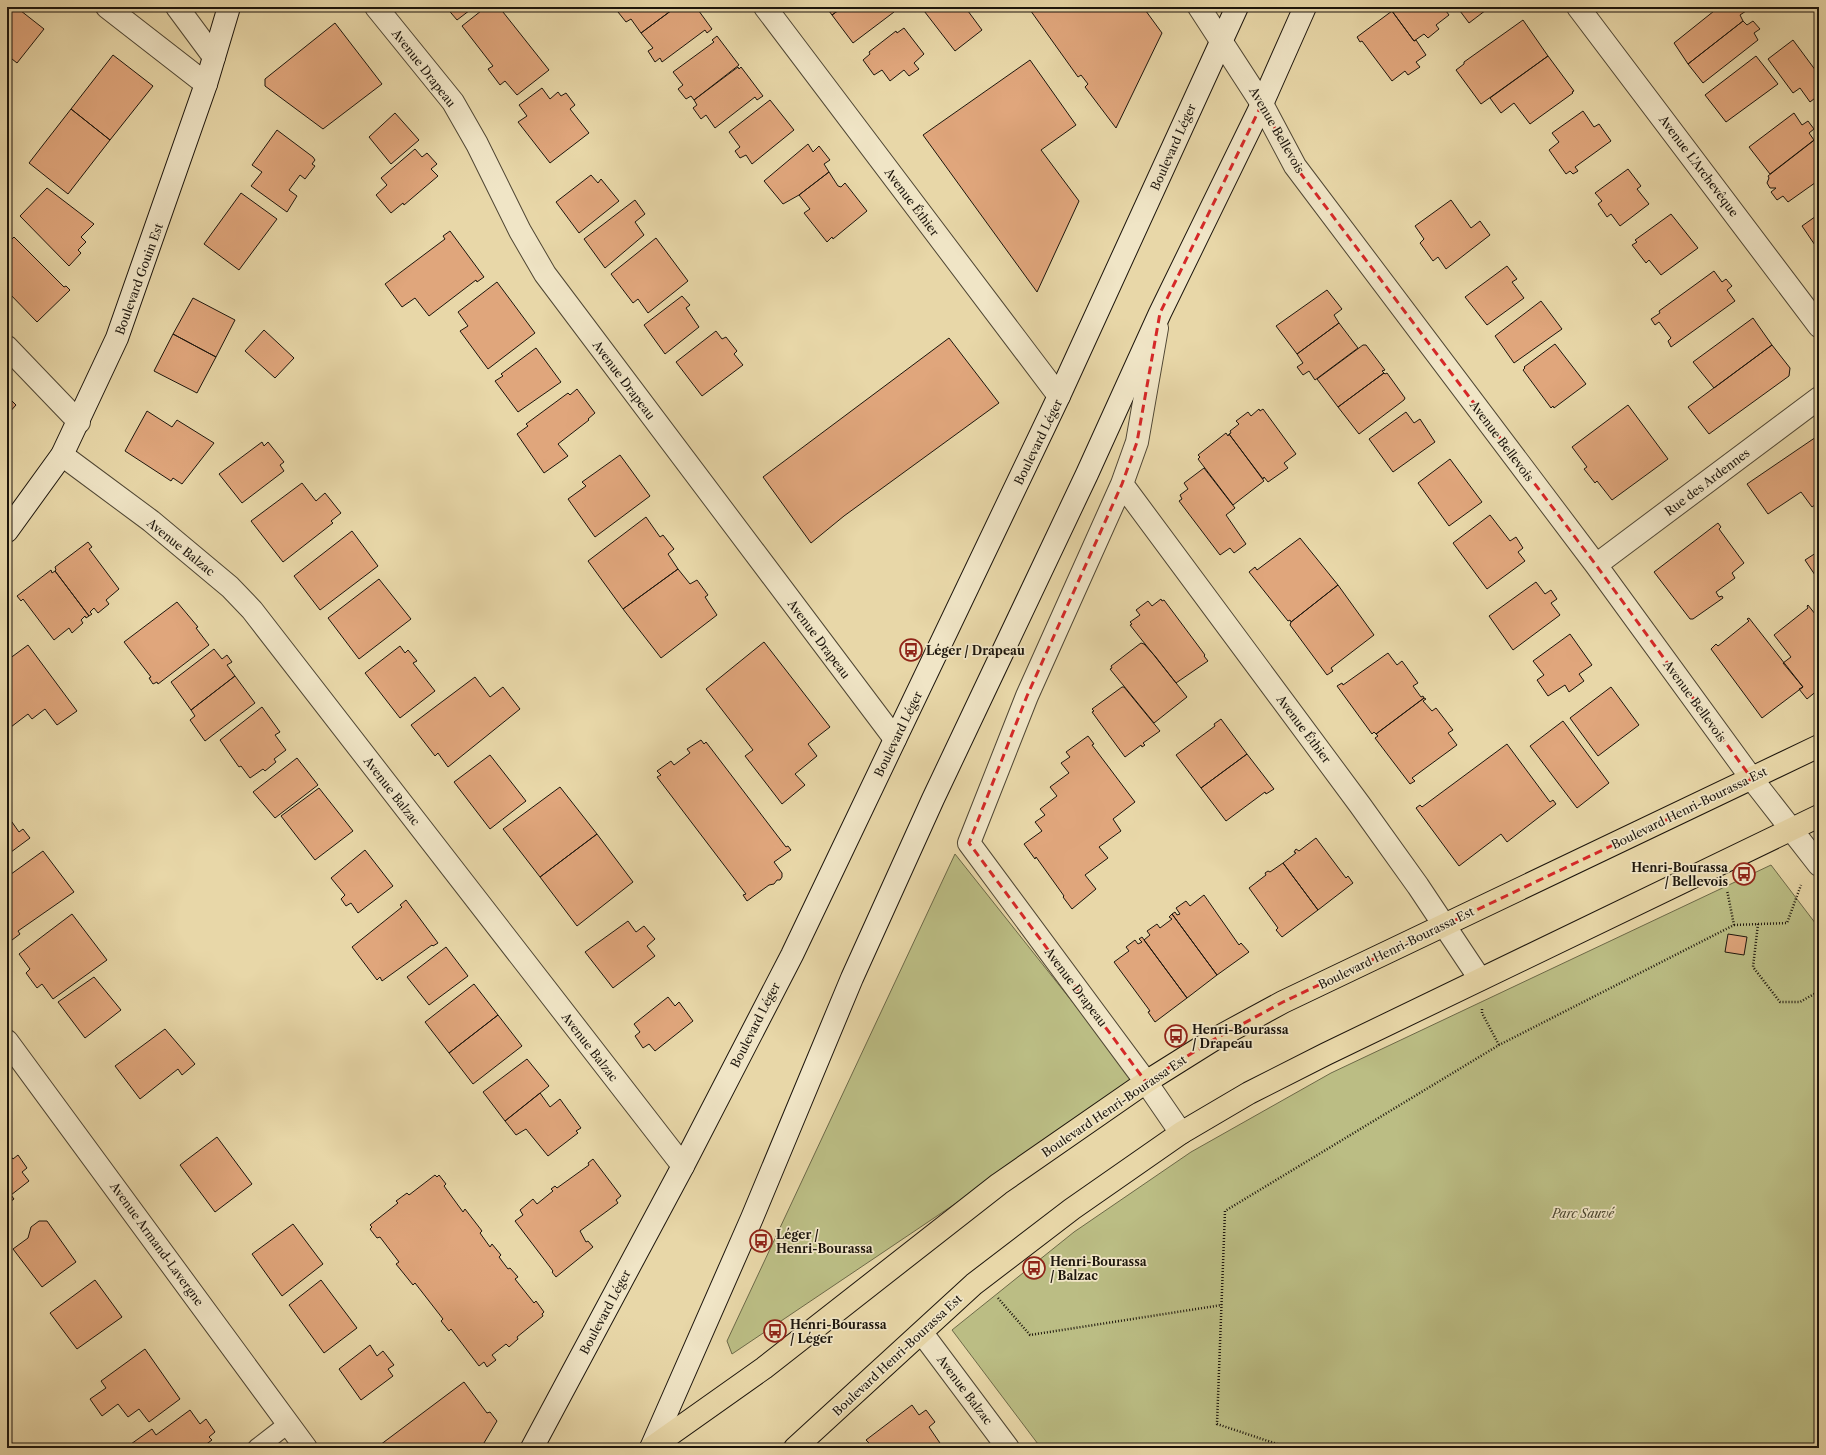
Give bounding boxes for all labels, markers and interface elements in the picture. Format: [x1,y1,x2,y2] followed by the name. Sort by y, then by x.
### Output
[388,25,459,110] street label: Avenue Drapeau
[1246,83,1308,176] street label: Avenue Bellevois
[1147,101,1199,193] street label: Boulevard Léger
[1655,112,1742,220] street label: Avenue L'Archevêque
[881,164,943,239] street label: Avenue Éthier
[112,221,166,337] street label: Boulevard Gouin Est
[589,337,659,423] street label: Avenue Drapeau
[1011,397,1065,487] street label: Boulevard Léger
[1466,397,1537,484] street label: Avenue Bellevois
[1661,445,1753,519] street label: Rue des Ardennes
[143,514,218,579] street label: Avenue Balzac
[784,596,854,682] street label: Avenue Drapeau
[898,637,924,663] bus stop icon: Léger / Drapeau
[926,643,1025,658] place label: Léger / Drapeau
[1660,657,1730,745] street label: Avenue Bellevois
[871,689,925,779] street label: Boulevard Léger
[1273,691,1335,766] street label: Avenue Éthier
[360,753,423,828] street label: Avenue Balzac
[1609,763,1770,852] street label: Boulevard Henri-Bourassa Est
[1631,860,1729,889] place label: Henri-Bourassa / Bellevois
[1731,861,1757,887] bus stop icon: Henri-Bourassa / Bellevois
[1316,903,1477,992] street label: Boulevard Henri-Bourassa Est
[1041,944,1111,1030] street label: Avenue Drapeau
[727,980,783,1070] street label: Boulevard Léger
[558,1009,621,1084] street label: Avenue Balzac
[1192,1022,1290,1051] place label: Henri-Bourassa / Drapeau
[1163,1023,1189,1049] bus stop icon: Henri-Bourassa / Drapeau
[1039,1051,1190,1160] street label: Boulevard Henri-Bourassa Est
[106,1178,207,1309] street label: Avenue Armand-Lavergne
[1551,1206,1615,1221] park label: Parc Sauvé
[776,1227,874,1256] place label: Léger / Henri-Bourassa
[748,1228,774,1254] bus stop icon: Léger / Henri-Bourassa
[1050,1254,1148,1283] place label: Henri-Bourassa / Balzac
[1021,1255,1047,1281] bus stop icon: Henri-Bourassa / Balzac
[576,1267,634,1357] street label: Boulevard Léger
[829,1291,965,1419] street label: Boulevard Henri-Bourassa Est
[790,1317,888,1346] place label: Henri-Bourassa / Léger
[762,1318,788,1344] bus stop icon: Henri-Bourassa / Léger
[933,1352,996,1428] street label: Avenue Balzac

